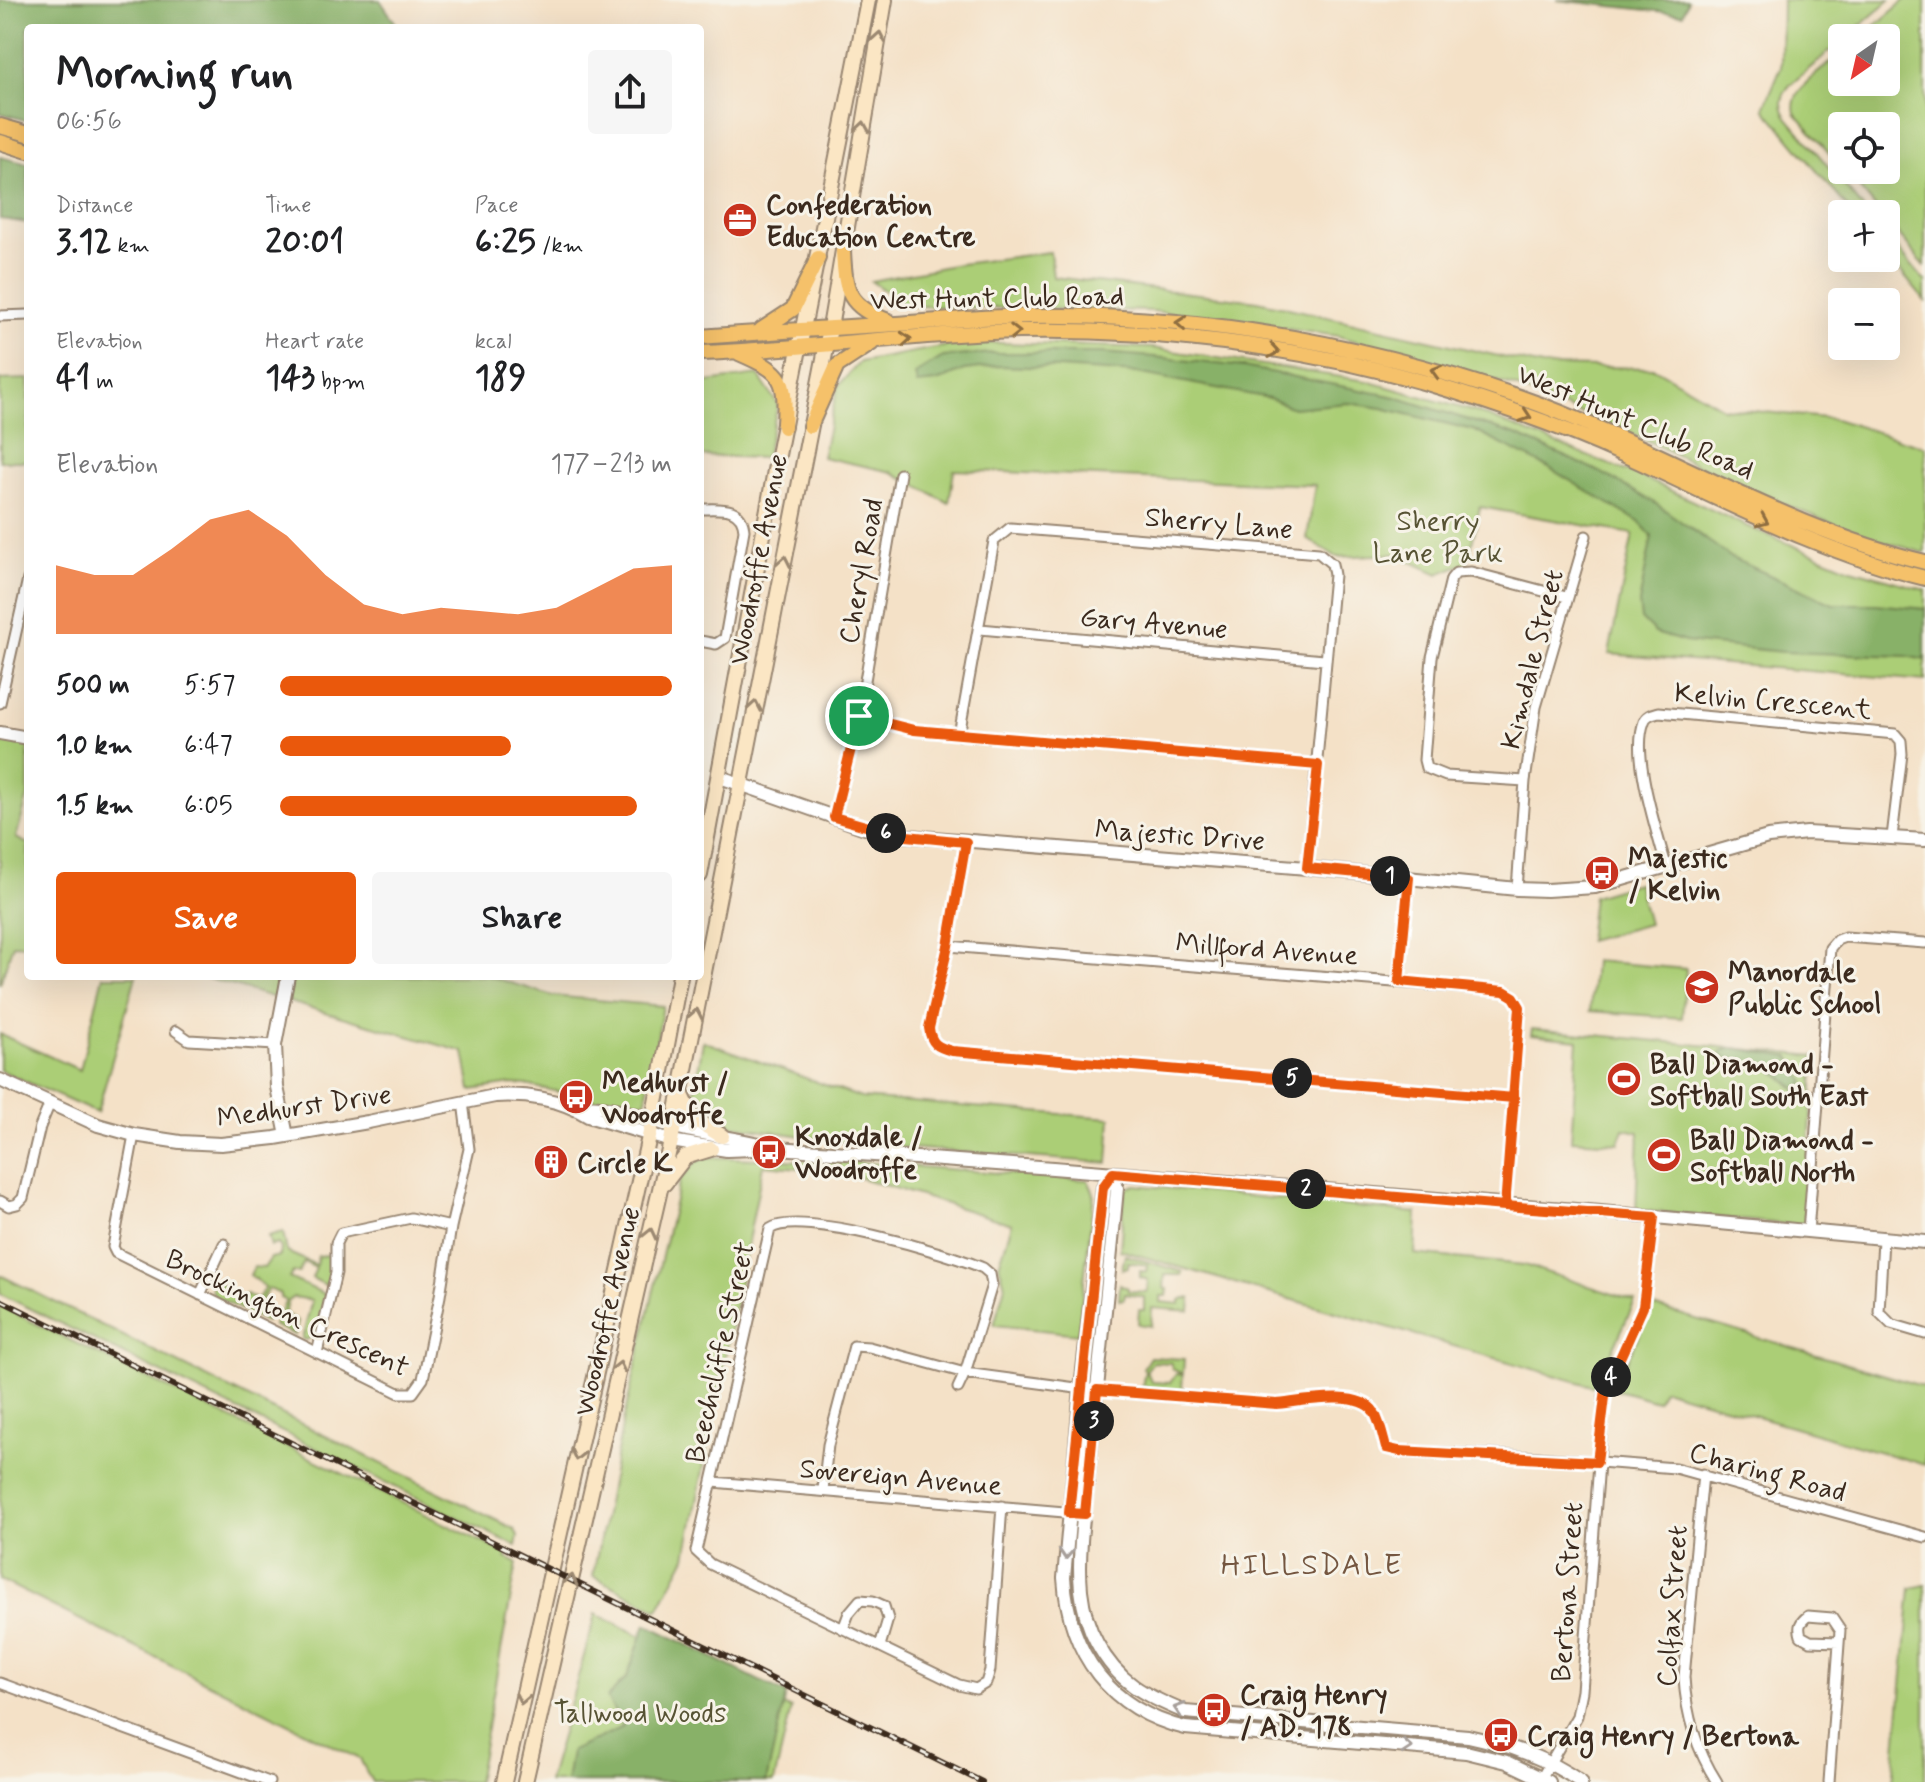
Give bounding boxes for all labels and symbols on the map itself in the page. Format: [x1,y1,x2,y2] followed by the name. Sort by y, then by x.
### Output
[1828,24,1900,96] north arrow
[869,31,886,44] one-way arrow
[854,120,871,133] one-way arrow
[766,188,975,257] place label: Confederation Education Centre
[721,201,759,239] office icon: Confederation Education Centre
[870,279,1124,320] street label: West Hunt Club Road
[1174,315,1187,332] one-way arrow
[1009,323,1022,340] one-way arrow
[900,330,913,347] one-way arrow
[1267,342,1281,359] one-way arrow
[1511,357,1759,490] street label: West Hunt Club Road
[1430,363,1444,380] one-way arrow
[1518,406,1532,422] one-way arrow
[721,451,798,668] street label: Woodroffe Avenue
[832,496,893,647] street label: Cheryl Road
[1143,500,1294,549] street label: Sherry Lane
[1373,504,1503,573] park label: Sherry Lane Park
[1755,511,1769,527] one-way arrow
[774,554,791,567] one-way arrow
[1493,566,1574,753] street label: Kimdale Street
[1078,600,1229,649] street label: Gary Avenue
[1673,675,1873,730] street label: Kelvin Crescent
[825,682,893,750] pin
[746,699,763,712] one-way arrow
[1094,812,1266,861] street label: Majestic Drive
[866,813,906,853] pin: 6
[1628,841,1728,910] place label: Majestic / Kelvin
[1583,854,1621,892] bus stop icon: Majestic / Kelvin
[1370,856,1410,896] pin: 1
[1174,926,1359,977] street label: Millford Avenue
[1728,955,1881,1024] place label: Manordale Public School
[1683,968,1721,1006] school or university icon: Manordale Public School
[687,1008,704,1021] one-way arrow
[1650,1047,1869,1116] place label: Ball Diamond - Softball South East
[1272,1058,1312,1098] pin: 5
[1605,1060,1643,1098] sports icon: Ball Diamond - Softball South East
[602,1065,729,1134] place label: Medhurst / Woodroffe
[215,1077,394,1138] street label: Medhurst Drive
[557,1078,595,1116] bus stop icon: Medhurst / Woodroffe
[795,1120,923,1189] place label: Knoxdale / Woodroffe
[1690,1123,1874,1192] place label: Ball Diamond - Softball North
[750,1133,788,1171] bus stop icon: Knoxdale / Woodroffe
[1645,1136,1683,1174] sports icon: Ball Diamond - Softball North
[532,1143,570,1181] building icon: Circle K
[577,1146,674,1183] place label: Circle K
[1286,1169,1326,1209] pin: 2
[566,1203,651,1420] street label: Woodroffe Avenue
[641,1228,658,1242] one-way arrow
[678,1238,765,1467] street label: Beechcliffe Street
[159,1242,415,1387] street label: Brockington Crescent
[1591,1357,1631,1397] pin: 4
[610,1361,627,1374] one-way arrow
[1074,1401,1114,1441] pin: 3
[1684,1435,1850,1515] street label: Charing Road
[570,1448,587,1462] one-way arrow
[798,1451,1004,1506] street label: Sovereign Avenue
[1544,1501,1593,1683] street label: Bertona Street
[1649,1524,1698,1688] street label: Colfax Street
[1221,1546,1403,1585] district label: HILLSDALE
[1058,1548,1075,1561] one-way arrow
[561,1573,578,1587] one-way arrow
[1240,1678,1387,1747] place label: Craig Henry / AD. 178
[1195,1691,1233,1729] bus stop icon: Craig Henry / AD. 178
[514,1692,531,1706] one-way arrow
[554,1696,726,1733] park label: Tallwood Woods
[1173,1702,1187,1718] one-way arrow
[1482,1716,1520,1754] bus stop icon: Craig Henry / Bertona
[1527,1719,1800,1759] place label: Craig Henry / Bertona
[1400,1738,1413,1755] one-way arrow

